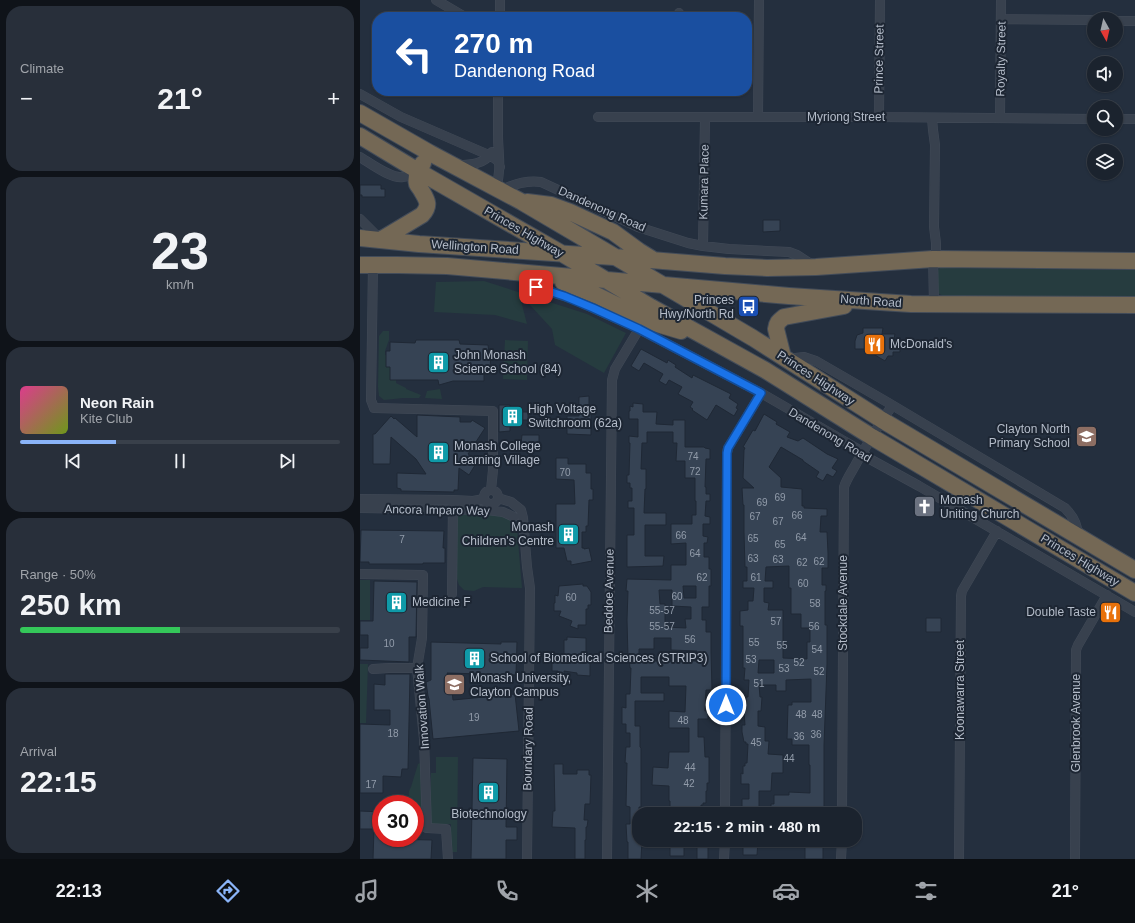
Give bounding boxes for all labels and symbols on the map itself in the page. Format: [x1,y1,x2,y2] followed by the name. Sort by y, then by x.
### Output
[1087,12,1123,48] north arrow
[993,21,1009,97] street label: Royalty Street
[871,24,887,94] street label: Prince Street
[807,110,886,124] street label: Myriong Street
[696,144,712,220] street label: Kumara Place
[556,183,648,235] street label: Dandenong Road
[482,204,566,260] street label: Princes Highway
[431,237,519,257] street label: Wellington Road
[519,270,553,304] pin
[840,292,902,310] street label: North Road
[659,293,734,321] place label: Princes Hwy/North Rd
[736,294,762,320] bus stop icon: Princes Hwy/North Rd
[861,331,887,357] restaurant icon: McDonald's
[890,337,952,351] place label: McDonald's
[454,348,561,376] place label: John Monash Science School (84)
[775,348,857,408] street label: Princes Highway
[425,349,451,375] building icon: John Monash Science School (84)
[528,402,622,430] place label: High Voltage Switchroom (62a)
[500,403,526,429] building icon: High Voltage Switchroom (62a)
[786,405,874,465] street label: Dandenong Road
[989,422,1070,450] place label: Clayton North Primary School
[1073,423,1099,449] school or university icon: Clayton North Primary School
[454,439,541,467] place label: Monash College Learning Village
[425,440,451,466] building icon: Monash College Learning Village
[687,451,699,462] house number: 74
[689,466,701,477] house number: 72
[559,467,571,478] house number: 70
[774,492,786,503] house number: 69
[940,493,1019,521] place label: Monash Uniting Church
[911,494,937,520] church icon: Monash Uniting Church
[756,497,768,508] house number: 69
[384,502,490,518] street label: Ancora Imparo Way
[791,510,803,521] house number: 66
[749,511,761,522] house number: 67
[772,516,784,527] house number: 67
[462,520,554,548] place label: Monash Children's Centre
[556,521,582,547] building icon: Monash Children's Centre
[675,530,687,541] house number: 66
[1038,531,1122,589] street label: Princes Highway
[795,532,807,543] house number: 64
[747,533,759,544] house number: 65
[399,534,405,545] house number: 7
[774,539,786,550] house number: 65
[601,548,617,633] street label: Beddoe Avenue
[689,548,701,559] house number: 64
[747,553,759,564] house number: 63
[772,554,784,565] house number: 63
[836,555,850,651] street label: Stockdale Avenue
[813,556,825,567] house number: 62
[796,557,808,568] house number: 62
[696,572,708,583] house number: 62
[750,572,762,583] house number: 61
[797,578,809,589] house number: 60
[384,589,410,615] building icon: Medicine F
[671,591,683,602] house number: 60
[565,592,577,603] house number: 60
[412,595,471,609] place label: Medicine F
[809,598,821,609] house number: 58
[1098,599,1124,625] restaurant icon: Double Taste
[649,605,675,616] house number: 55-57
[1026,605,1096,619] place label: Double Taste
[770,616,782,627] house number: 57
[649,621,675,632] house number: 55-57
[808,621,820,632] house number: 56
[684,634,696,645] house number: 56
[748,637,760,648] house number: 55
[383,638,395,649] house number: 10
[953,639,967,740] street label: Koonawarra Street
[776,640,788,651] house number: 55
[811,644,823,655] house number: 54
[461,645,487,671] building icon: School of Biomedical Sciences (STRIP3)
[490,651,707,665] place label: School of Biomedical Sciences (STRIP3)
[745,654,757,665] house number: 53
[793,657,805,668] house number: 52
[412,663,432,750] street label: Innovation Walk
[778,663,790,674] house number: 53
[813,666,825,677] house number: 52
[470,671,571,699] place label: Monash University, Clayton Campus
[442,672,468,698] school or university icon: Monash University, Clayton Campus
[1069,673,1083,772] street label: Glenbrook Avenue
[753,678,765,689] house number: 51
[705,684,747,726] position arrow
[520,707,536,791] street label: Boundary Road
[795,709,807,720] house number: 48
[811,709,823,720] house number: 48
[468,712,480,723] house number: 19
[677,715,689,726] house number: 48
[387,728,399,739] house number: 18
[810,729,822,740] house number: 36
[793,731,805,742] house number: 36
[750,737,762,748] house number: 45
[783,753,795,764] house number: 44
[684,762,696,773] house number: 44
[683,778,695,789] house number: 42
[365,779,377,790] house number: 17
[476,780,502,806] building icon: Biotechnology
[372,795,424,847] speed limit sign: 30
[451,807,527,821] place label: Biotechnology

